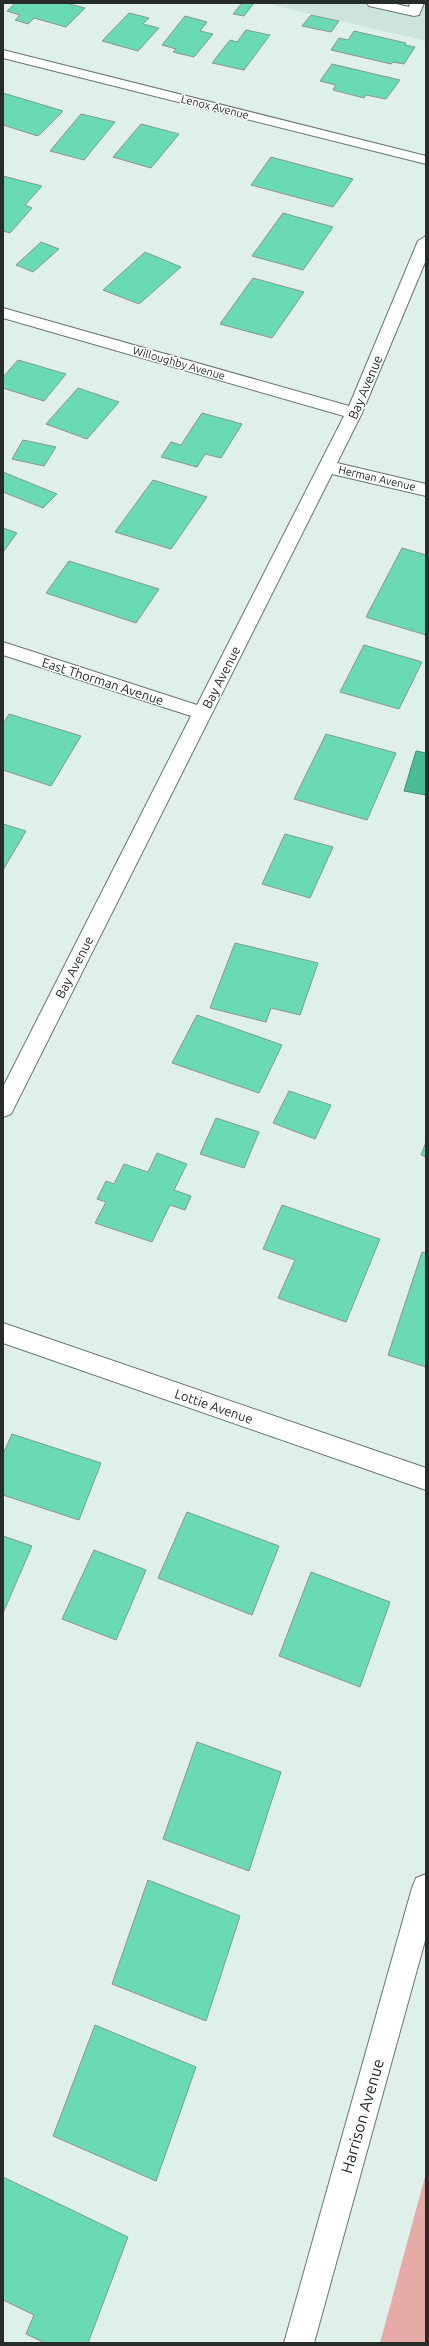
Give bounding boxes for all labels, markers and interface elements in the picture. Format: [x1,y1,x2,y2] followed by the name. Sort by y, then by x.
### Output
[180,93,250,121] street label: Lenox Avenue
[131,344,227,382] street label: Willoughby Avenue
[345,353,385,421] street label: Bay Avenue
[337,463,417,493] street label: Herman Avenue
[199,644,243,710] street label: Bay Avenue
[40,655,166,707] street label: East Thorman Avenue
[52,934,96,1000] street label: Bay Avenue
[173,1386,255,1426] street label: Lottie Avenue
[337,2057,387,2175] street label: Harrison Avenue

